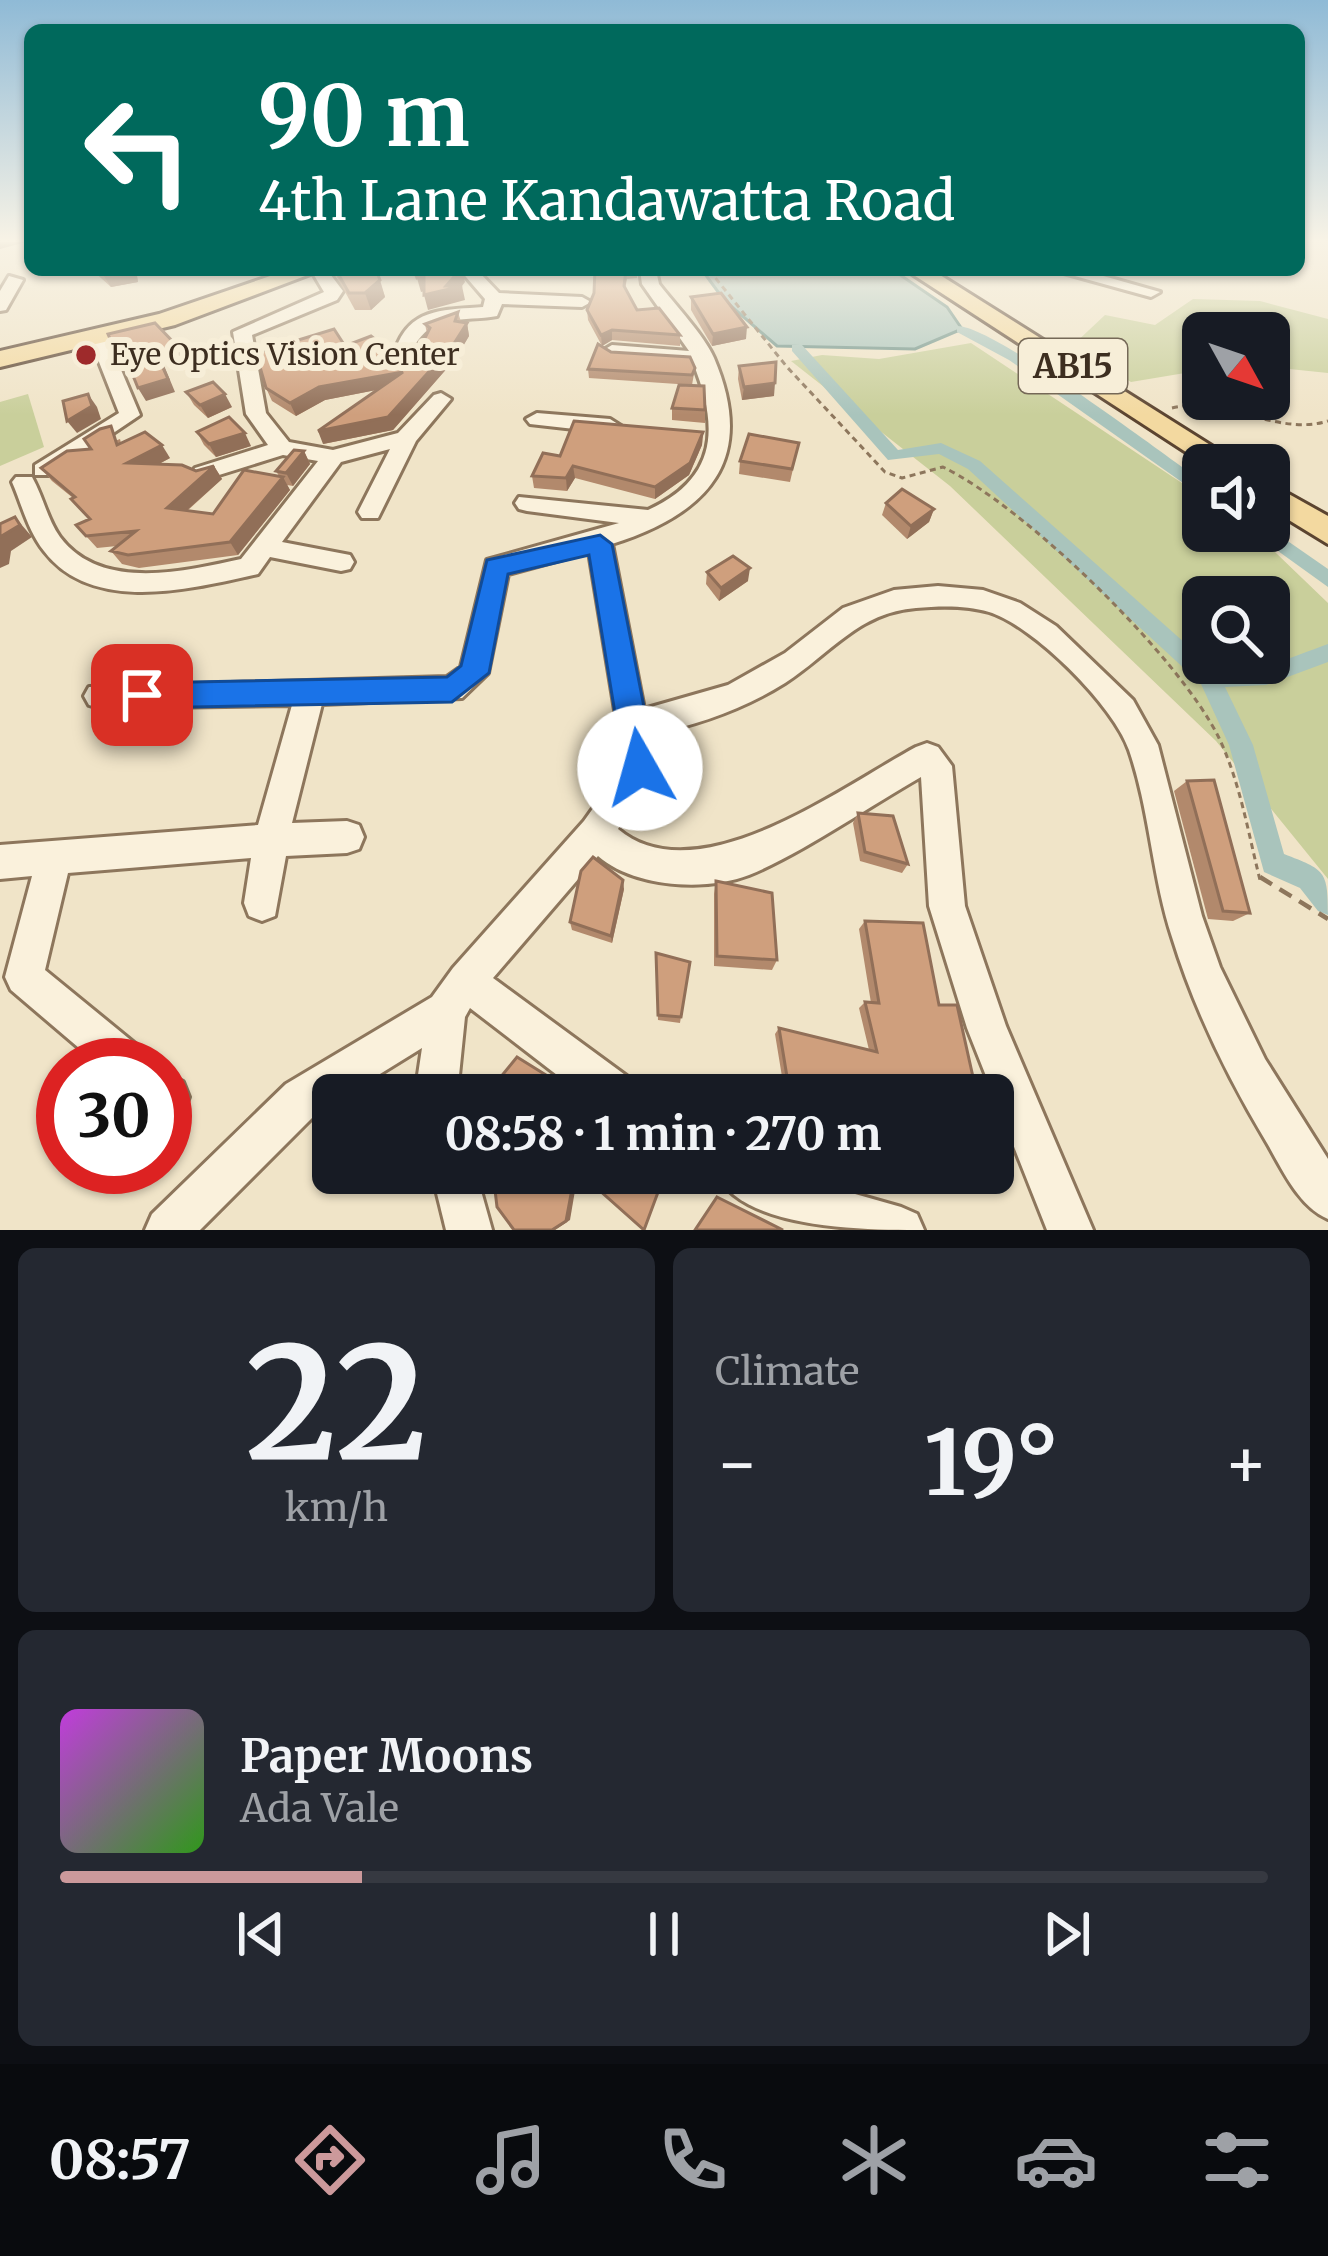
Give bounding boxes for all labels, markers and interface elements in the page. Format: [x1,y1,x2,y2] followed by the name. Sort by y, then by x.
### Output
[258,63,470,169] text: 90 m
[60,72,216,228] icon: left
[258,167,955,235] text: 4th Lane Kandawatta Road
[1182,312,1290,420] north arrow
[1182,312,1290,684] map controls
[110,335,460,373] place label: Eye Optics Vision Center
[1019,339,1127,393] road number: AB15
[73,342,99,368] marker: Eye Optics Vision Center
[1182,444,1290,552] button: sound
[1182,576,1290,684] button: search
[91,644,193,746] pin
[109,662,175,728] icon: arrive
[577,705,703,831] position arrow
[36,1038,192,1194] speed limit sign: 30
[444,1106,882,1162] text: 08:58 · 1 min · 270 m
[246,1306,427,1503] text: 22
[715,1347,859,1396] text: Climate
[924,1406,1059,1520] text: 19°
[715,1422,759,1505] text: −
[1224,1422,1268,1505] text: +
[285,1483,388,1532] text: km/h
[240,1728,533,1784] text: Paper Moons
[240,1784,399,1833] text: Ada Vale
[228,1901,294,1967] icon: previous
[631,1901,697,1967] icon: pause
[1034,1901,1100,1967] icon: next
[288,2118,372,2202] icon: directions
[469,2118,553,2202] icon: music
[651,2118,735,2202] icon: phone
[832,2118,916,2202] icon: climate
[1014,2118,1098,2202] icon: car
[1195,2118,1279,2202] icon: filters
[49,2126,191,2194] text: 08:57

